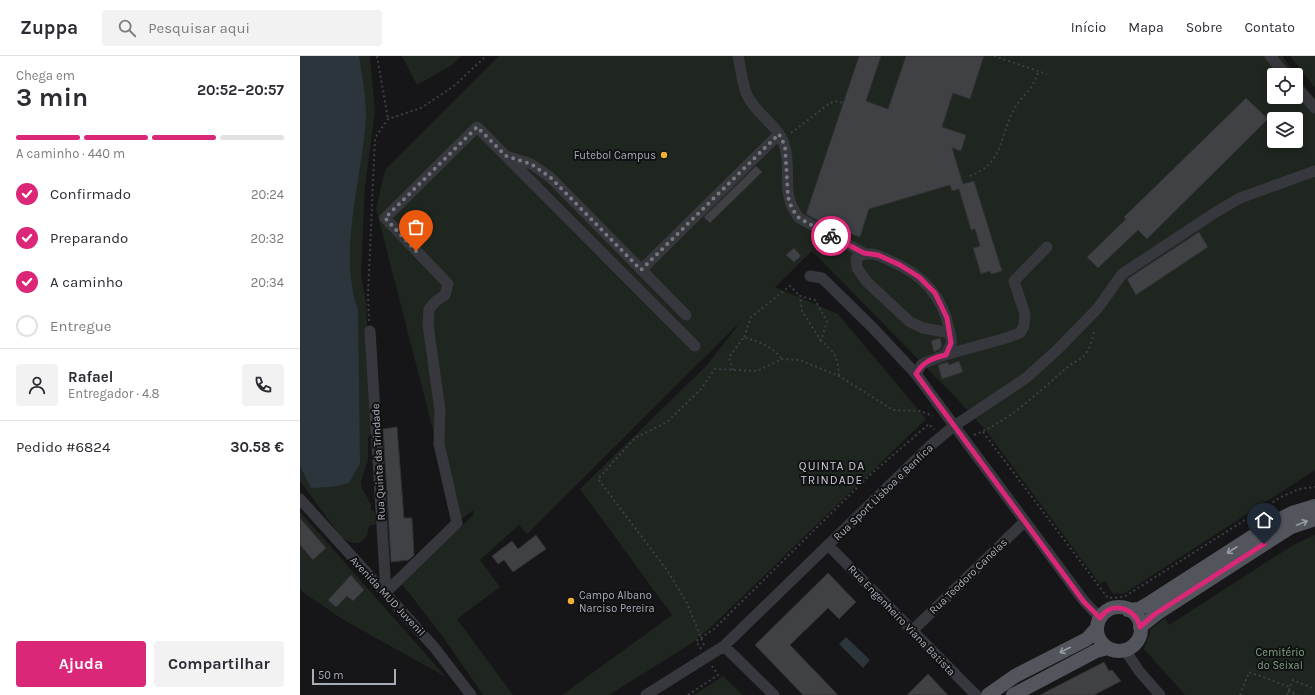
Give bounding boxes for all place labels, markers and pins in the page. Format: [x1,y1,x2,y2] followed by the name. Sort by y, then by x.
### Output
[574,149,656,162] place label: Futebol Campus
[659,150,669,160] marker: Futebol Campus
[399,210,433,251] pin
[1247,503,1281,544] pin
[579,589,655,615] place label: Campo Albano Narciso Pereira
[566,596,576,606] marker: Campo Albano Narciso Pereira

